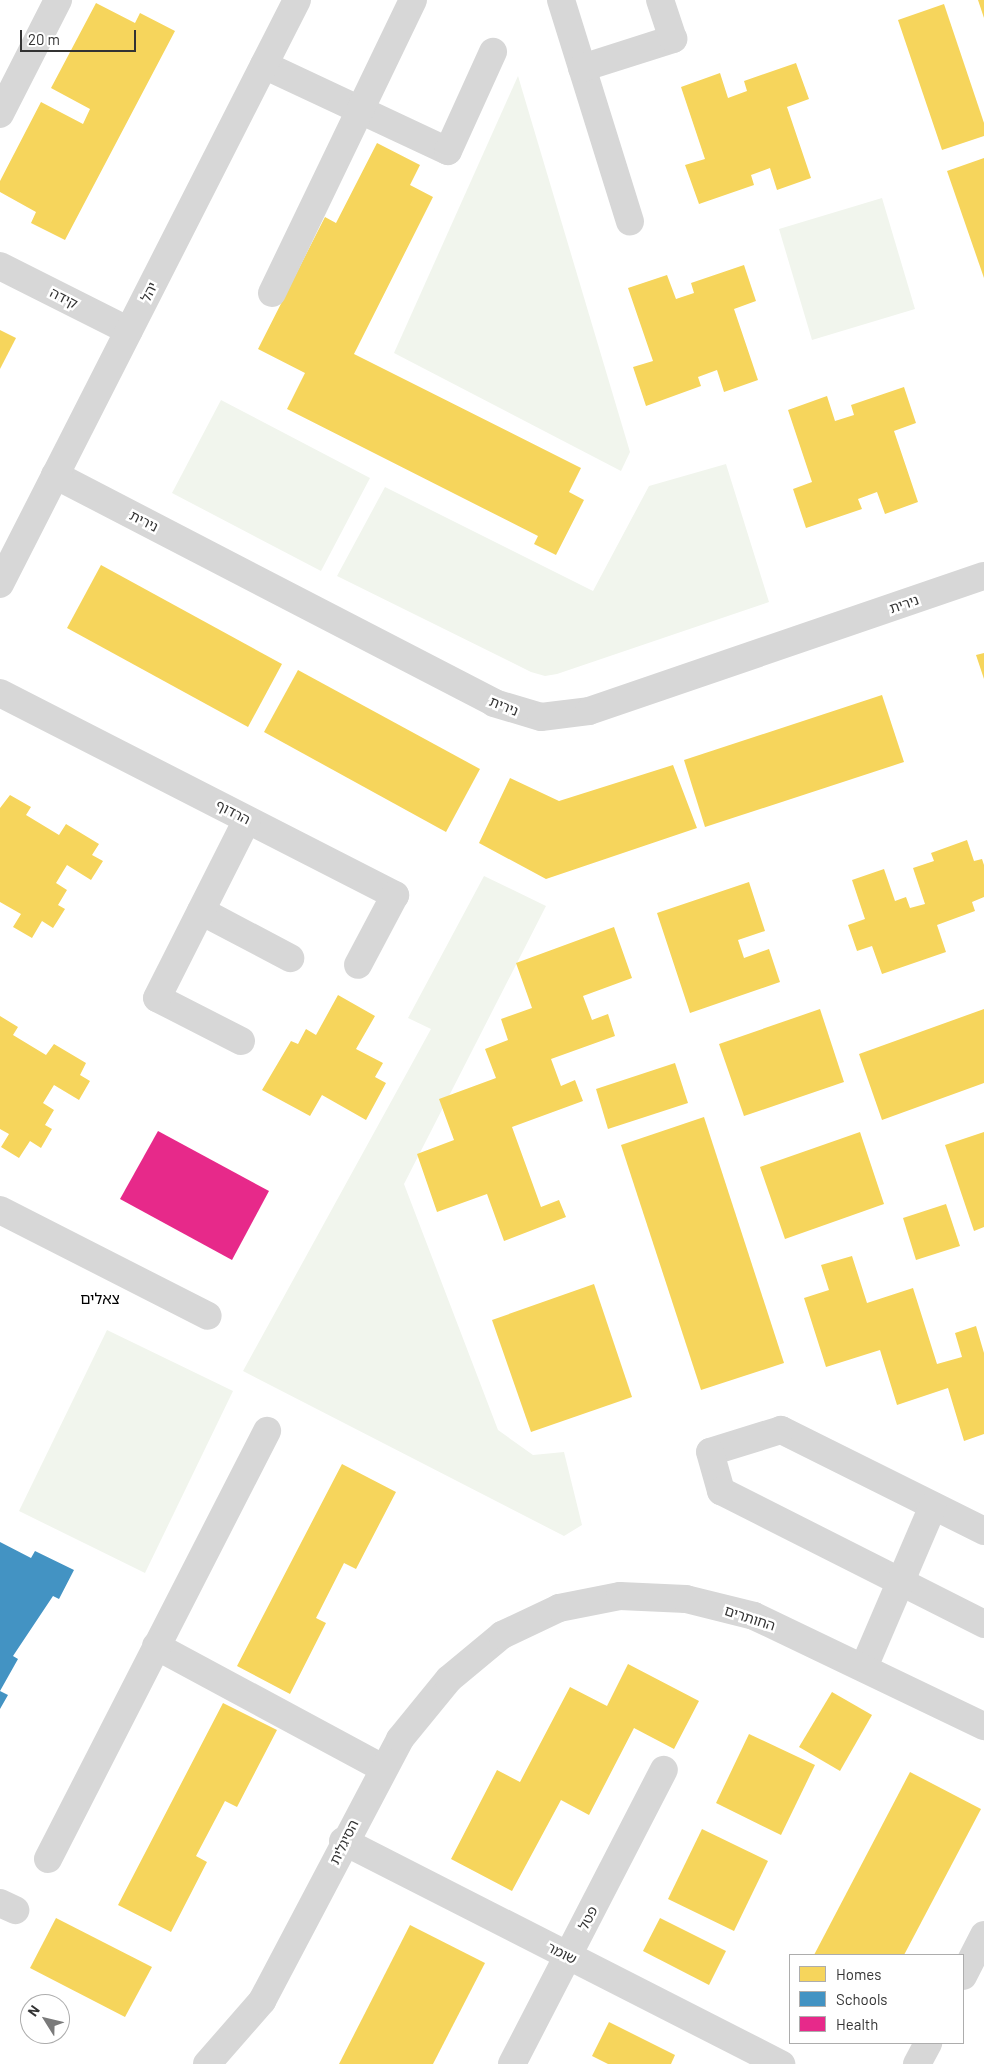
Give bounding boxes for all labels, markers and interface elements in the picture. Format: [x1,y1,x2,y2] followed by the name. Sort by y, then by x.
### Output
[22,20,139,52] scale bar
[28,30,60,48] text: 20 m
[137,279,161,305] street label: יהל
[47,284,81,312] street label: קידה
[127,507,161,535] street label: נירית
[887,591,921,617] street label: נירית
[487,693,521,719] street label: נירית
[213,796,253,828] street label: הרדוף
[80,1290,120,1308] district label: צאלים
[722,1602,778,1634] street label: החותרים
[326,1817,362,1867] street label: הסיגלית
[575,1903,601,1933] street label: פטל
[544,1938,580,1968] street label: שומר
[789,1954,964,2044] legend
[836,1965,881,1983] text: Homes
[836,1990,888,2008] text: Schools
[20,1994,70,2044] north arrow
[24,2002,43,2019] text: N
[836,2015,878,2033] text: Health

